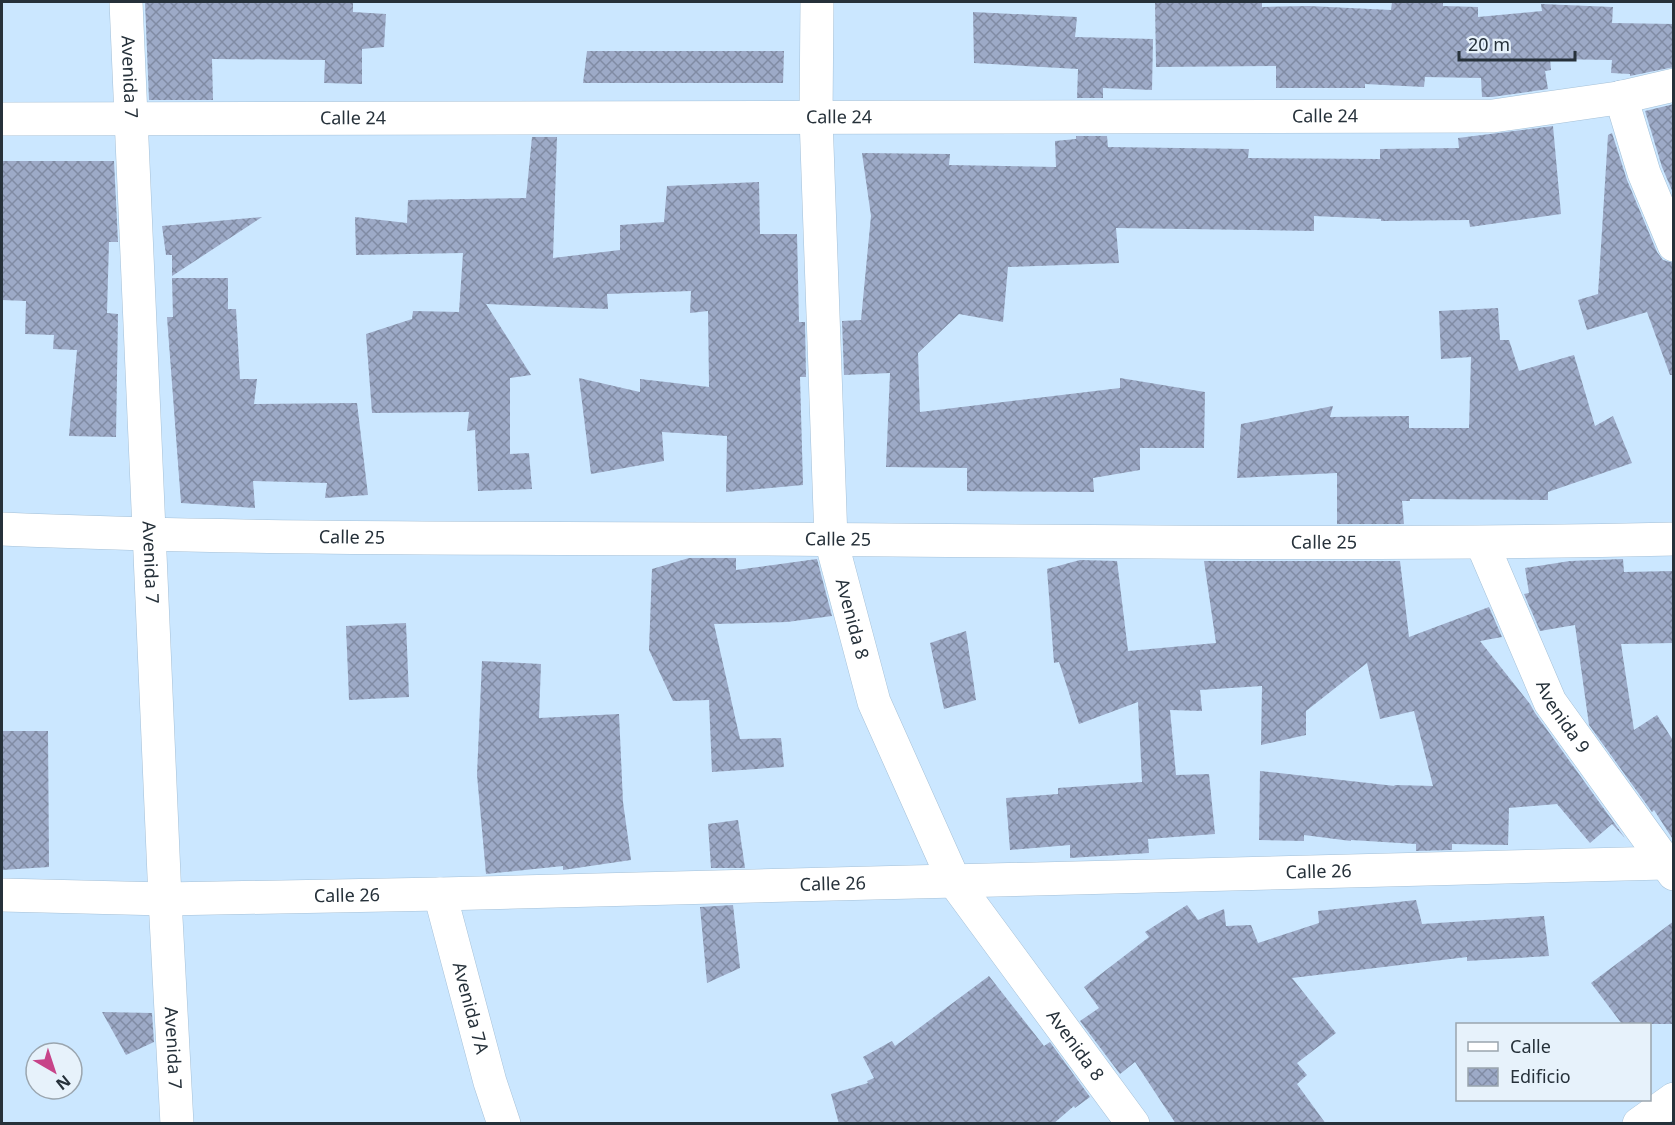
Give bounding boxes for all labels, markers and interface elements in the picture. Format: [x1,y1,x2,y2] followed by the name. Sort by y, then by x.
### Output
[1459,24,1574,62] scale bar
[1468,32,1510,56] text: 20 m
[116,35,144,119] street label: Avenida 7
[1292,103,1358,127] street label: Calle 24
[806,104,872,128] street label: Calle 24
[320,105,386,129] street label: Calle 24
[138,521,165,604] street label: Avenida 7
[319,524,385,549] street label: Calle 25
[805,526,871,551] street label: Calle 25
[1291,530,1357,554] street label: Calle 25
[831,576,875,662] street label: Avenida 8
[1531,676,1596,757] street label: Avenida 9
[1285,858,1352,884] street label: Calle 26
[799,870,866,896] street label: Calle 26
[314,882,380,907] street label: Calle 26
[448,959,495,1057] street label: Avenida 7A
[1042,1004,1110,1085] street label: Avenida 8
[160,1006,188,1090] street label: Avenida 7
[1456,1023,1651,1101] legend
[1510,1034,1551,1058] text: Calle
[24,1041,84,1101] north arrow
[1510,1064,1571,1088] text: Edificio
[51,1070,75,1095] text: N

